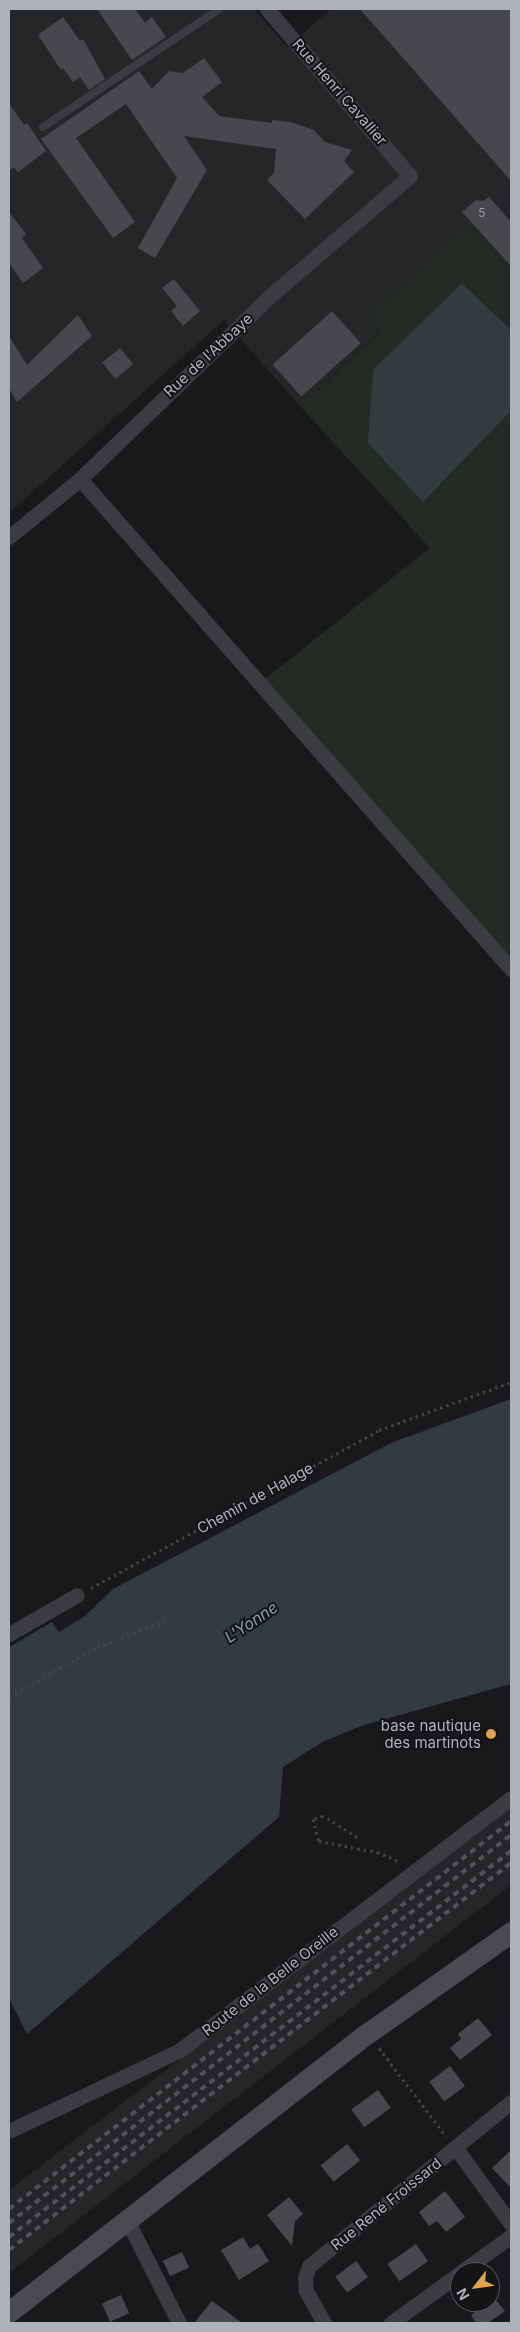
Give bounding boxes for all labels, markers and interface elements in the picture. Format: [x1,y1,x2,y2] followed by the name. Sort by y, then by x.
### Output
[289,35,391,149] street label: Rue Henri Cavallier
[478,206,486,220] house number: 5
[160,309,256,401] street label: Rue de l'Abbaye
[194,1459,316,1537] street label: Chemin de Halage
[221,1597,281,1647] water label: L'Yonne
[381,1716,481,1751] place label: base nautique des martinots
[485,1728,497,1740] marker: base nautique des martinots
[198,1922,342,2040] street label: Route de la Belle Oreille
[327,2154,445,2254] street label: Rue René Froissard
[450,2262,500,2312] north arrow
[452,2285,472,2303] text: N

